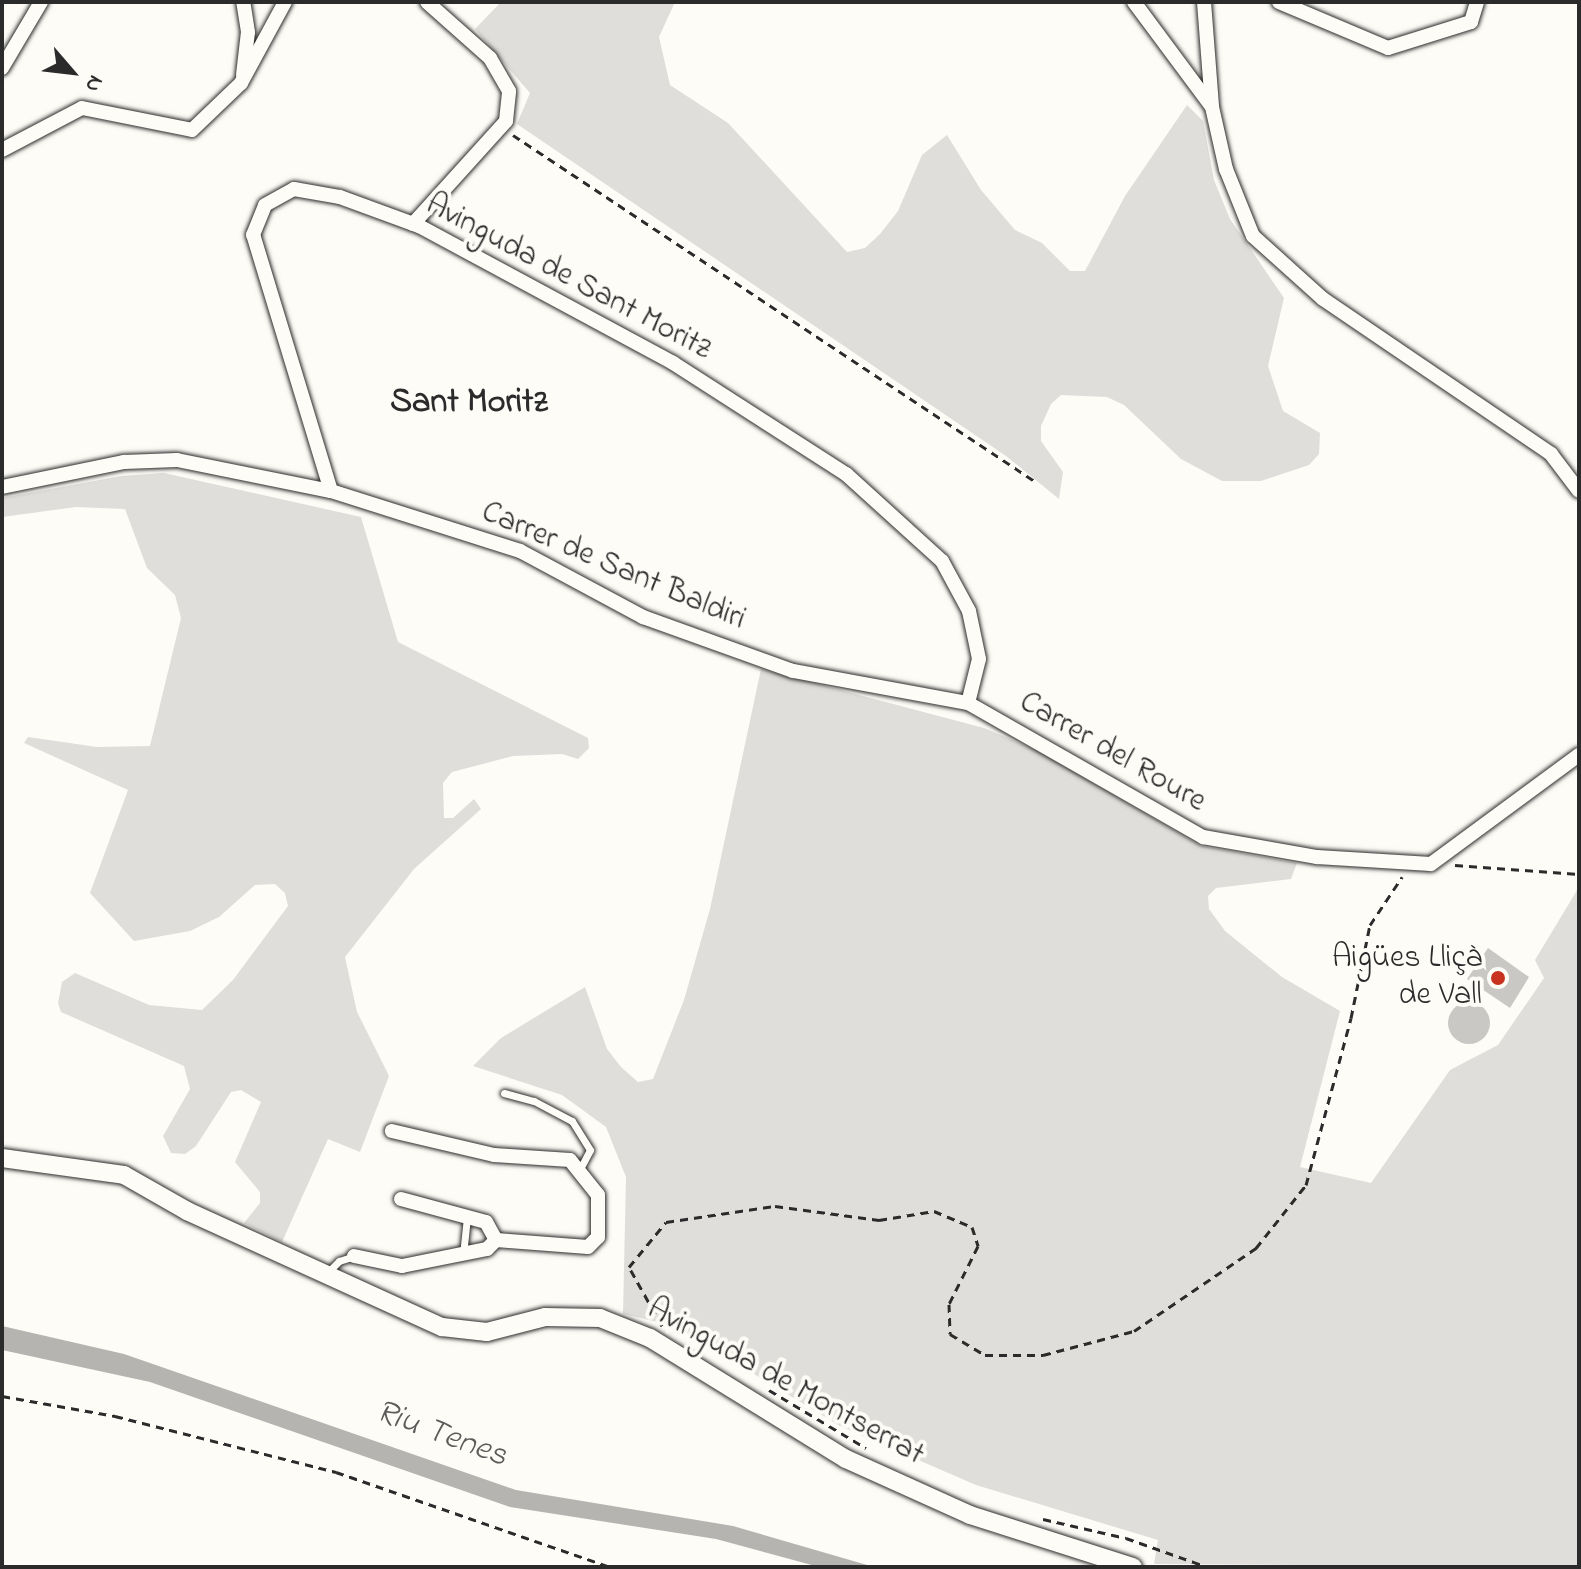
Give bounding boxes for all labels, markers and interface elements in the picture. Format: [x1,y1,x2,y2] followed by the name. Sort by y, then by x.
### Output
[32,32,112,112] north arrow
[76,69,111,97] text: N
[419,186,717,370] street label: Avinguda de Sant Moritz
[390,384,548,424] district label: Sant Moritz
[475,494,751,640] street label: Carrer de Sant Baldiri
[1012,684,1212,822] street label: Carrer del Roure
[1332,941,1482,1016] place label: Aigües Lliçà de Vall
[1489,969,1507,987] marker: Aigües Lliçà de Vall
[640,1291,930,1475] street label: Avinguda de Montserrat
[370,1392,512,1478] water label: Riu Tenes

